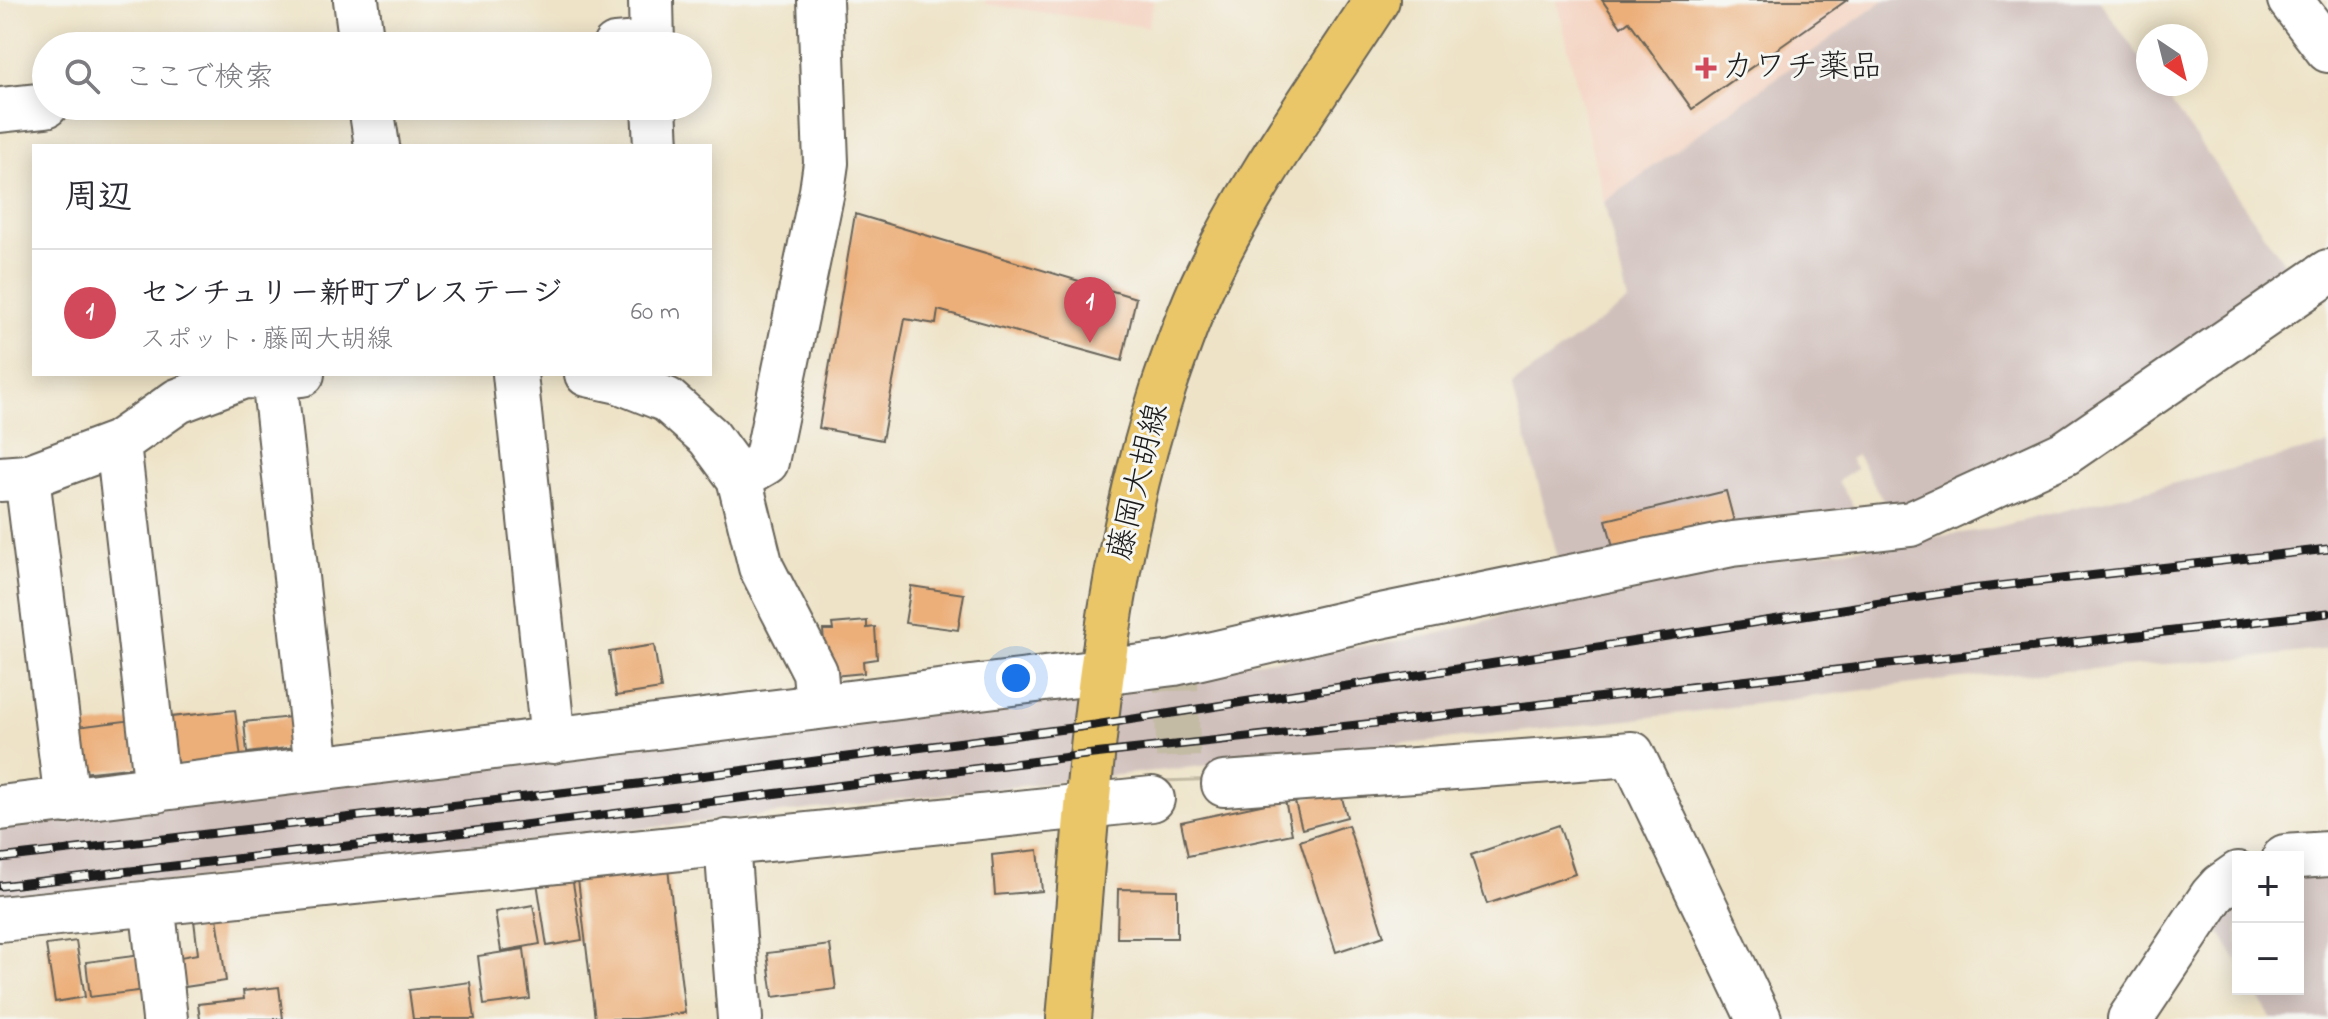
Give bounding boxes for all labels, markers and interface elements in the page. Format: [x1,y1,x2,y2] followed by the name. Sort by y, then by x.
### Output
[2136,24,2208,96] north arrow
[32,32,712,120] search box
[1722,45,1882,92] place label: カワチ薬品
[60,54,104,98] icon: search
[124,57,274,101] text: ここで検索
[1697,59,1715,77] marker: カワチ薬品
[64,174,132,224] text: 周辺
[140,273,562,317] text: センチュリー新町プレステージ
[1064,277,1116,343] pin: 1
[86,294,94,332] text: 1
[631,294,680,332] text: 60 m
[140,322,393,360] text: スポット · 藤岡大胡線
[1098,399,1182,565] street label: 藤岡大胡線
[996,658,1036,698] your location
[2232,851,2304,995] map controls
[2232,851,2304,923] button: +
[2232,923,2304,995] button: −

